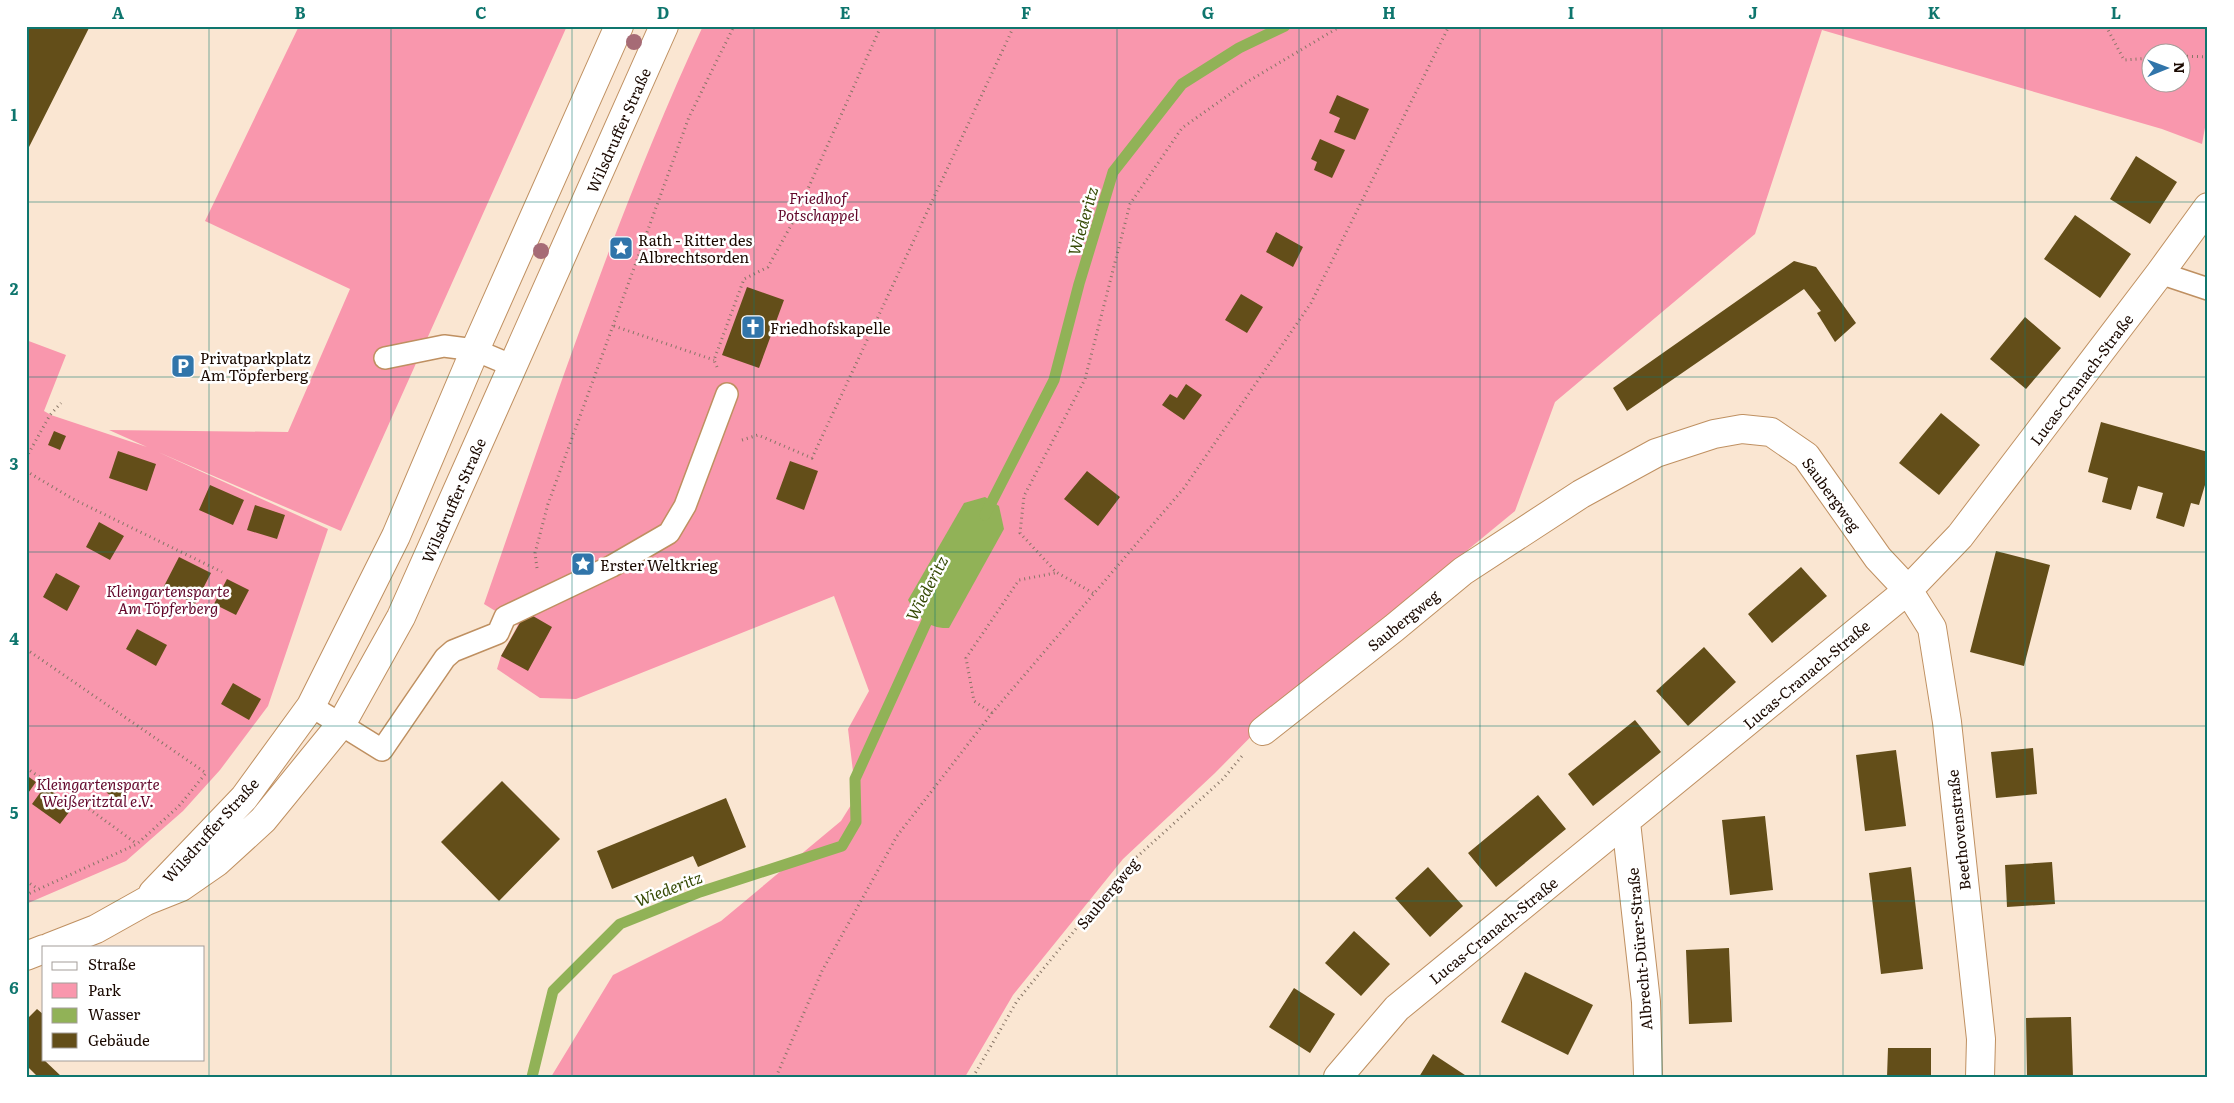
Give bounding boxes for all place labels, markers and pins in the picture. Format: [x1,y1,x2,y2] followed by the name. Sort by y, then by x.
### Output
[638,228,752,268] place label: Rath - Ritter des Albrechtsorden
[608,235,634,261] place icon: Rath - Ritter des Albrechtsorden
[740,314,766,340] church icon: Friedhofskapelle
[770,316,891,339] place label: Friedhofskapelle
[200,346,311,386] place label: Privatparkplatz Am Töpferberg
[170,353,196,379] parking icon: Privatparkplatz Am Töpferberg
[570,551,596,577] place icon: Erster Weltkrieg
[600,553,718,576] place label: Erster Weltkrieg

